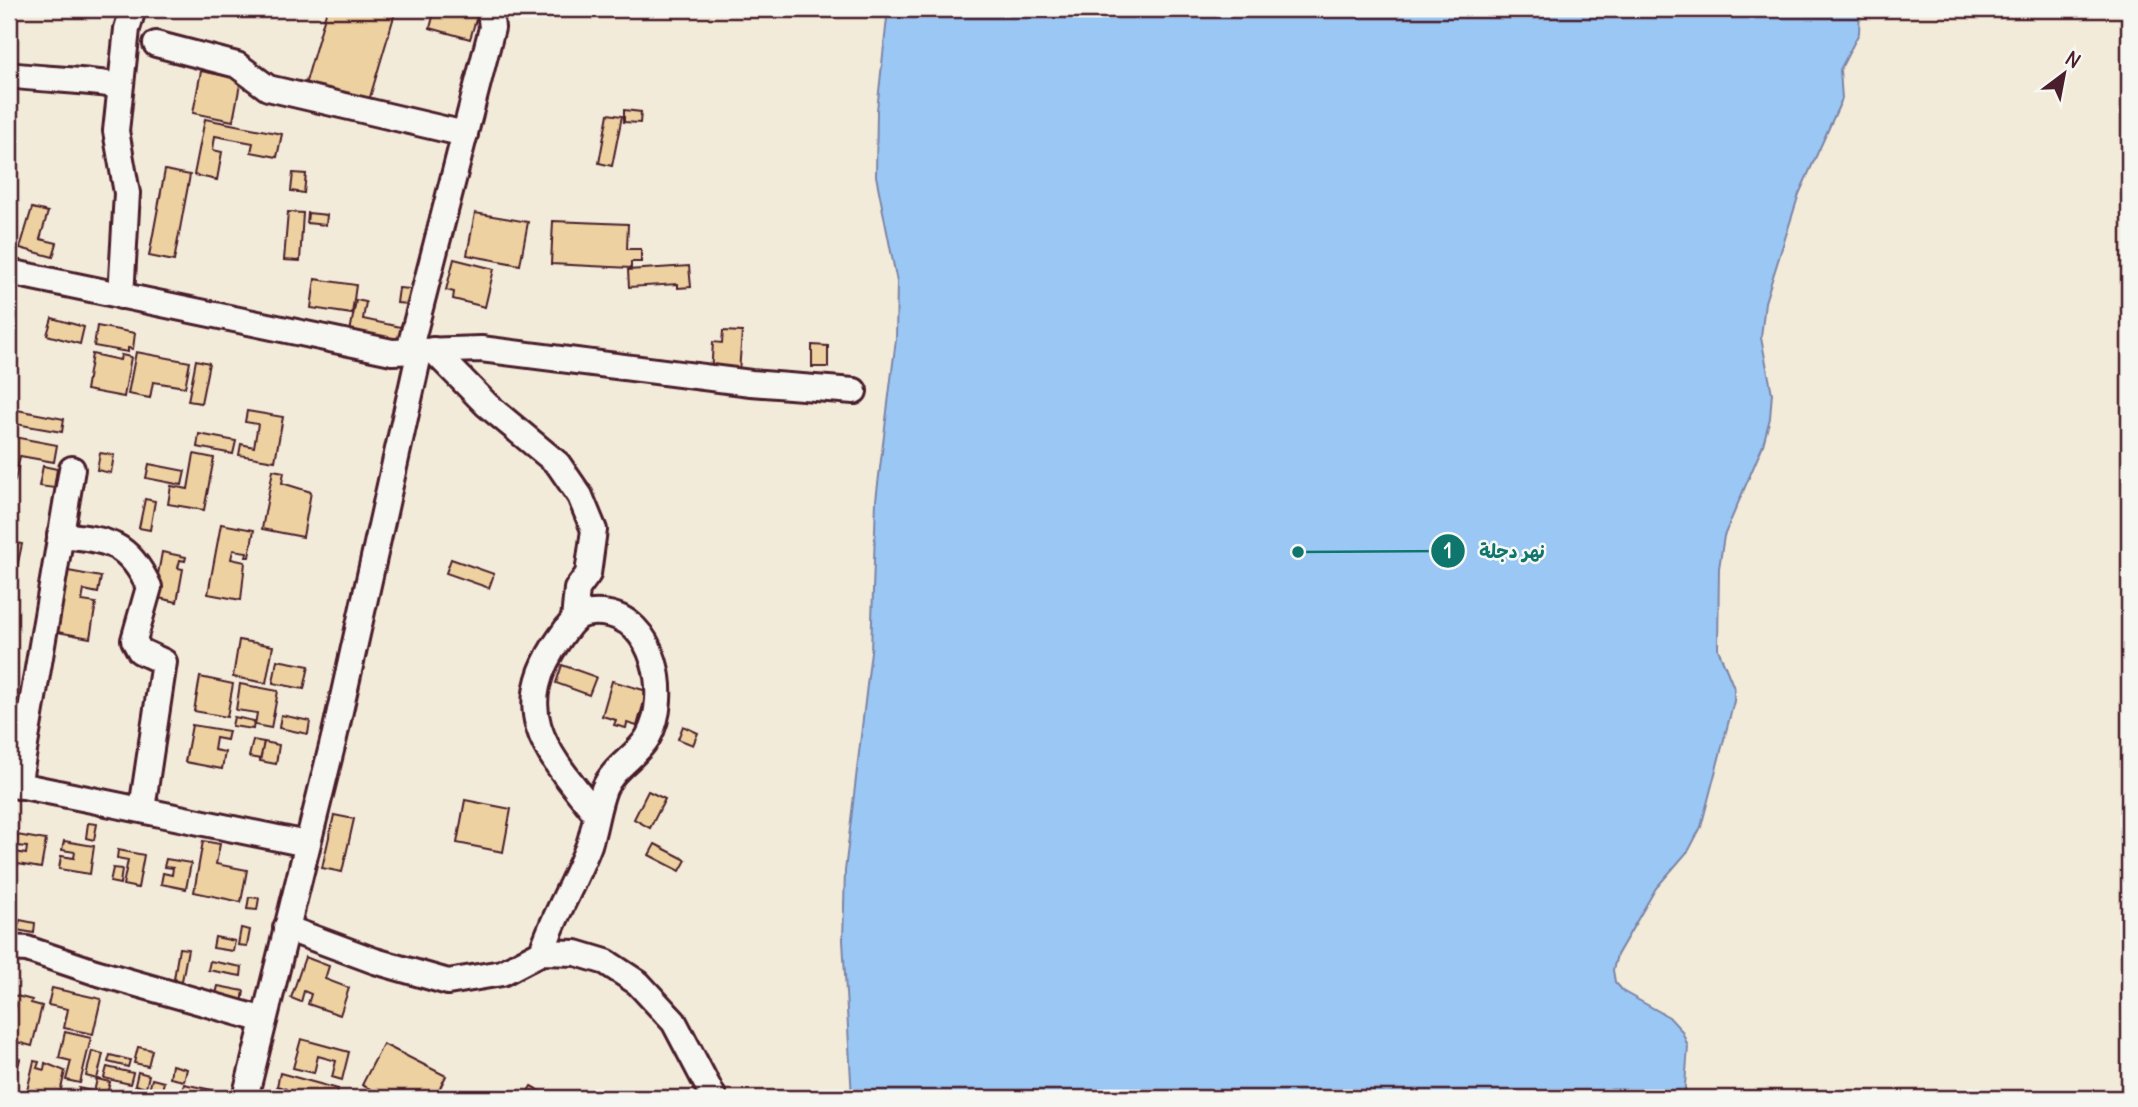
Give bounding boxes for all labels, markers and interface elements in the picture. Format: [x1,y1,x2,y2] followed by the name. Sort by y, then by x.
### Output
[2030,38,2100,108] north arrow
[2061,46,2085,73] text: N
[1430,531,1559,571] callout: نهر دجلة
[1444,537,1452,564] text: 1
[1479,539,1545,563] text: نهر دجلة

